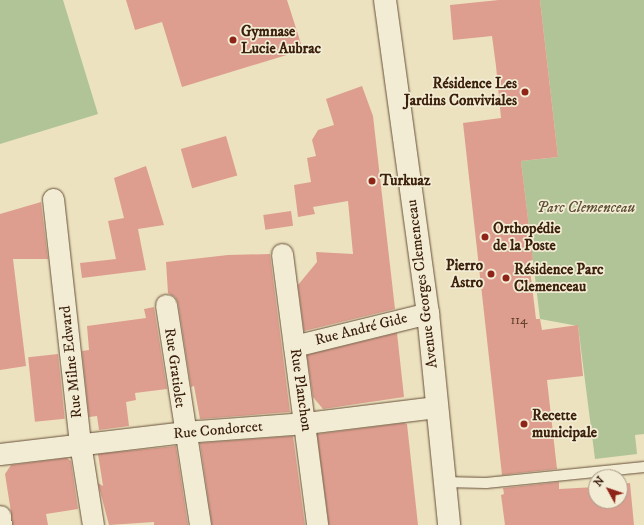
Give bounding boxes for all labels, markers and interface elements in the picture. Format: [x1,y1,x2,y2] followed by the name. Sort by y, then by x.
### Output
[241,22,321,57] place label: Gymnase Lucie Aubrac
[228,35,238,45] marker: Gymnase Lucie Aubrac
[404,74,517,109] place label: Résidence Les Jardins Conviviales
[520,87,530,97] marker: Résidence Les Jardins Conviviales
[380,172,430,190] place label: Turkuaz
[367,176,377,186] marker: Turkuaz
[403,199,441,369] street label: Avenue Georges Clemenceau
[537,199,635,217] park label: Parc Clemenceau
[493,219,560,254] place label: Orthopédie de la Poste
[480,232,490,242] marker: Orthopédie de la Poste
[446,256,483,291] place label: Pierro Astro
[514,260,603,295] place label: Résidence Parc Clemenceau
[486,269,496,279] marker: Pierro Astro
[501,273,511,283] marker: Résidence Parc Clemenceau
[56,305,86,419] street label: Rue Milne Edward
[313,309,409,349] street label: Rue André Gide
[510,312,528,328] house number: 114
[160,327,190,409] street label: Rue Gratiolet
[286,347,316,433] street label: Rue Planchon
[532,406,597,441] place label: Recette municipale
[173,417,263,443] street label: Rue Condorcet
[519,419,529,429] marker: Recette municipale
[588,469,628,509] north arrow
[591,474,608,490] text: N

